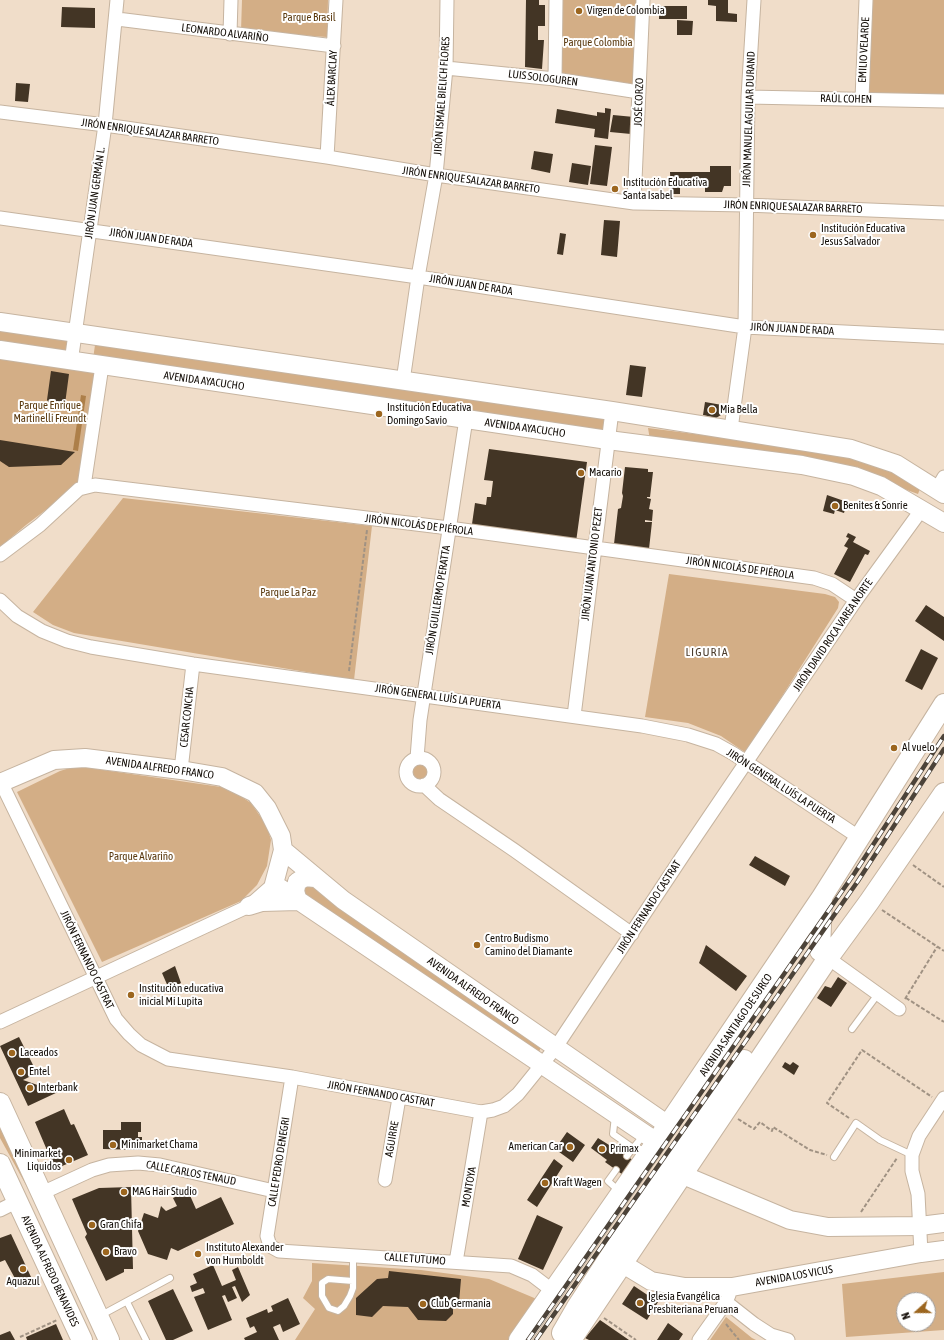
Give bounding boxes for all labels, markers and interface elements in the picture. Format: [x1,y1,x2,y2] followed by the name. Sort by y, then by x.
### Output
[587,4,665,18] place label: Virgen de Colombia
[574,6,584,16] marker: Virgen de Colombia
[282,11,336,25] park label: Parque Brasil
[856,17,872,83] street label: EMILIO VELARDE
[181,21,269,45] street label: LEONARDO ALVARIÑO
[431,36,453,156] street label: JIRÓN ISMAEL BIELICH FLORES
[563,36,633,50] park label: Parque Colombia
[324,50,340,106] street label: ÁLEX BARCLAY
[740,51,758,187] street label: JIRÓN MANUEL AGUILAR DURAND
[507,67,579,89] street label: LUIS SOLOGUREN
[632,77,646,127] street label: JOSÉ CORZO
[820,92,872,106] street label: RAÚL COHEN
[80,116,220,148] street label: JIRÓN ENRIQUE SALAZAR BARRETO
[82,146,108,240] street label: JIRÓN JUAN GERMÁN L.
[401,164,541,196] street label: JIRÓN ENRIQUE SALAZAR BARRETO
[623,176,707,202] place label: Institución Educativa Santa Isabel
[610,184,620,194] marker: Institución Educativa Santa Isabel
[723,198,863,216] street label: JIRÓN ENRIQUE SALAZAR BARRETO
[821,222,905,248] place label: Institución Educativa Jesus Salvador
[108,226,194,250] street label: JIRÓN JUAN DE RADA
[808,230,818,240] marker: Institución Educativa Jesus Salvador
[428,272,514,298] street label: JIRÓN JUAN DE RADA
[750,320,834,338] street label: JIRÓN JUAN DE RADA
[163,369,245,393] street label: AVENIDA AYACUCHO
[14,399,86,425] park label: Parque Enrique Martinelli Freundt
[387,401,471,427] place label: Institución Educativa Domingo Savio
[720,403,758,417] place label: Mia Bella
[707,405,717,415] marker: Mia Bella
[374,409,384,419] marker: Institución Educativa Domingo Savio
[484,416,566,440] street label: AVENIDA AYACUCHO
[589,466,622,480] place label: Macario
[576,468,586,478] marker: Macario
[843,499,908,513] place label: Benites & Sonrie
[830,501,840,511] marker: Benites & Sonrie
[578,507,606,621] street label: JIRÓN JUAN ANTONIO PEZET
[364,512,474,538] street label: JIRÓN NICOLÁS DE PIÉROLA
[423,544,453,656] street label: JIRÓN GUILLERMO PERATTA
[685,554,795,582] street label: JIRÓN NICOLÁS DE PIÉROLA
[790,576,876,694] street label: JIRÓN DAVID ROCA VAREA NORTE
[260,586,316,600] park label: Parque La Paz
[685,645,729,659] district label: LIGURIA
[374,682,502,712] street label: JIRÓN GENERAL LUÍS LA PUERTA
[177,686,197,748] street label: CESAR CONCHA
[902,741,935,755] place label: Al vuelo
[889,743,899,753] marker: Al vuelo
[724,746,838,826] street label: JIRÓN GENERAL LUÍS LA PUERTA
[105,754,215,782] street label: AVENIDA ALFREDO FRANCO
[109,850,173,864] park label: Parque Alvariño
[614,858,684,956] street label: JIRÓN FERNANDO CASTRAT
[57,908,117,1012] street label: JIRÓN FERNANDO CASTRAT
[485,932,572,958] place label: Centro Budismo Camino del Diamante
[472,940,482,950] marker: Centro Budismo Camino del Diamante
[425,954,521,1028] street label: AVENIDA ALFREDO FRANCO
[697,971,775,1079] street label: AVENIDA SANTIAGO DE SURCO
[139,982,224,1008] place label: Institución educativa inicial Mi Lupita
[126,990,136,1000] marker: Institución educativa inicial Mi Lupita
[20,1046,58,1060] place label: Laceados
[7,1048,17,1058] marker: Laceados
[29,1065,50,1079] place label: Entel
[16,1067,26,1077] marker: Entel
[327,1078,435,1110] street label: JIRÓN FERNANDO CASTRAT
[38,1081,78,1095] place label: Interbank
[25,1083,35,1093] marker: Interbank
[265,1116,293,1208] street label: CALLE PEDRO DENEGRI
[382,1120,402,1158] street label: AGUIRRE
[121,1138,198,1152] place label: Minimarket Chama
[108,1140,118,1150] marker: Minimarket Chama
[509,1140,562,1154] place label: American Car
[565,1142,575,1152] marker: American Car
[610,1142,639,1156] place label: Primax
[597,1144,607,1154] marker: Primax
[14,1147,61,1173] place label: Minimarket Liquidos
[64,1155,74,1165] marker: Minimarket Liquidos
[145,1158,237,1188] street label: CALLE CARLOS TENAUD
[459,1166,479,1208] street label: MONTOYA
[553,1176,602,1190] place label: Kraft Wagen
[540,1178,550,1188] marker: Kraft Wagen
[132,1185,197,1199] place label: MAG Hair Studio
[119,1187,129,1197] marker: MAG Hair Studio
[18,1213,82,1329] street label: AVENIDA ALFREDO BENAVIDES
[100,1218,142,1232] place label: Gran Chifa
[87,1220,97,1230] marker: Gran Chifa
[206,1241,283,1267] place label: Instituto Alexander von Humboldt
[114,1245,137,1259] place label: Bravo
[101,1247,111,1257] marker: Bravo
[193,1249,203,1259] marker: Instituto Alexander von Humboldt
[384,1250,446,1268] street label: CALLE TUTUMO
[754,1263,834,1289] street label: AVENIDA LOS VICUS
[18,1264,28,1274] marker: Aquazul
[6,1275,40,1289] place label: Aquazul
[648,1290,739,1316] place label: Iglesia Evangélica Presbiteriana Peruana
[896,1292,936,1332] north arrow
[431,1297,491,1311] place label: Club Germania
[635,1298,645,1308] marker: Iglesia Evangélica Presbiteriana Peruana
[418,1299,428,1309] marker: Club Germania
[899,1311,912,1321] text: N

